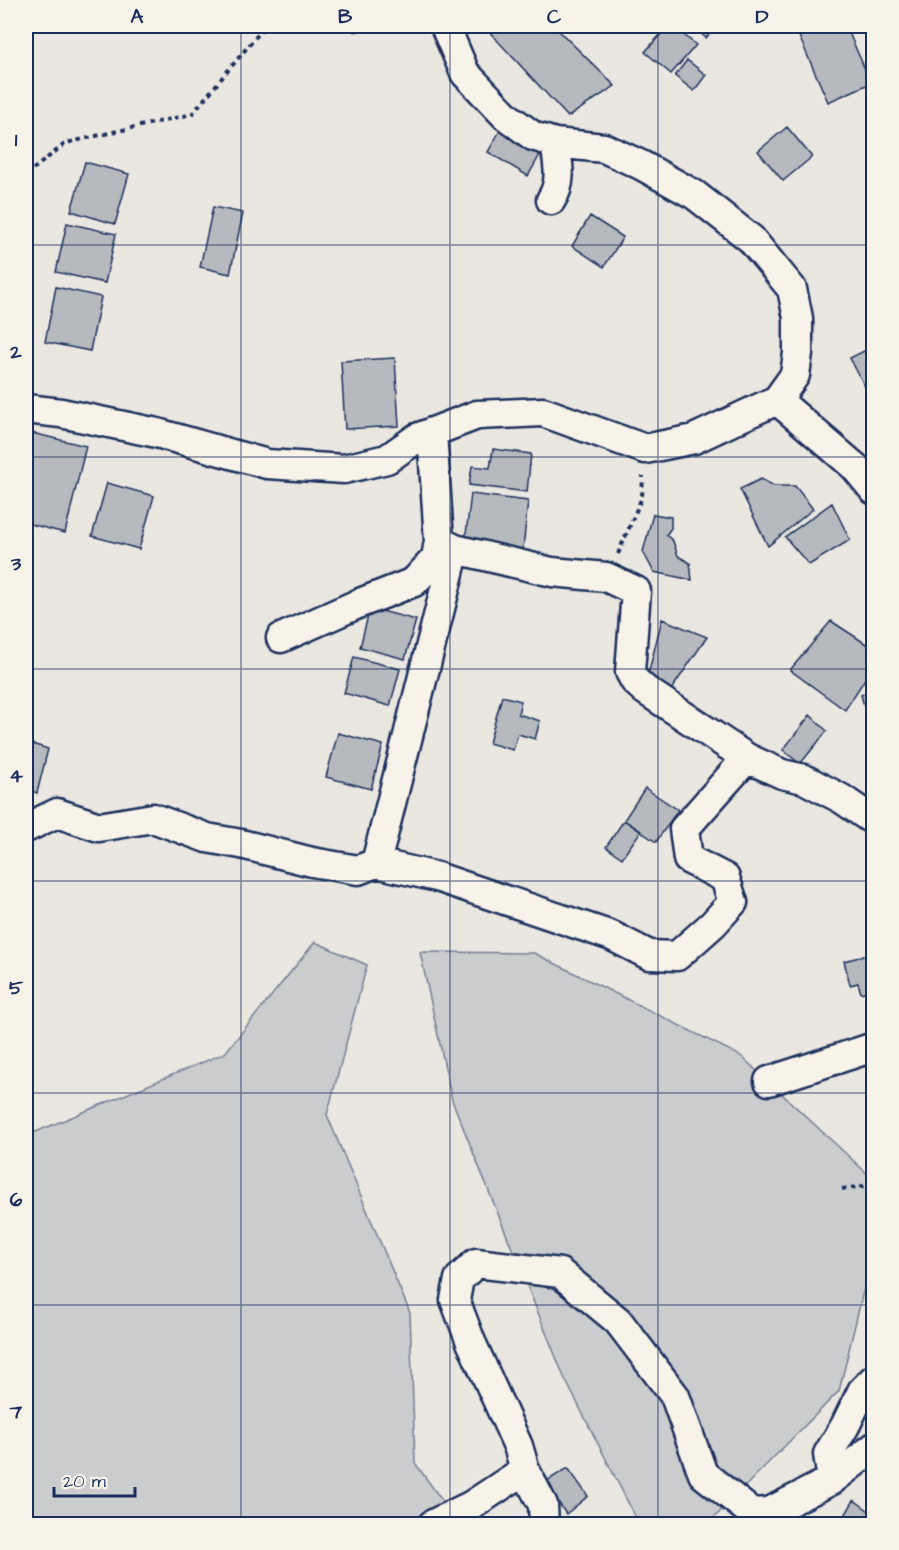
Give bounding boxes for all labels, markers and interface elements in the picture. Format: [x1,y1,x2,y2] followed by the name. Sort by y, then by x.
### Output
[131,3,144,31] text: A
[338,3,353,31] text: B
[547,3,562,31] text: C
[756,3,769,31] text: D
[15,126,18,154] text: 1
[9,338,22,366] text: 2
[10,550,22,578] text: 3
[9,762,23,790] text: 4
[9,974,24,1002] text: 5
[10,1186,23,1214] text: 6
[9,1398,23,1426] text: 7
[54,1460,135,1498] scale bar
[63,1469,106,1494] text: 20 m

